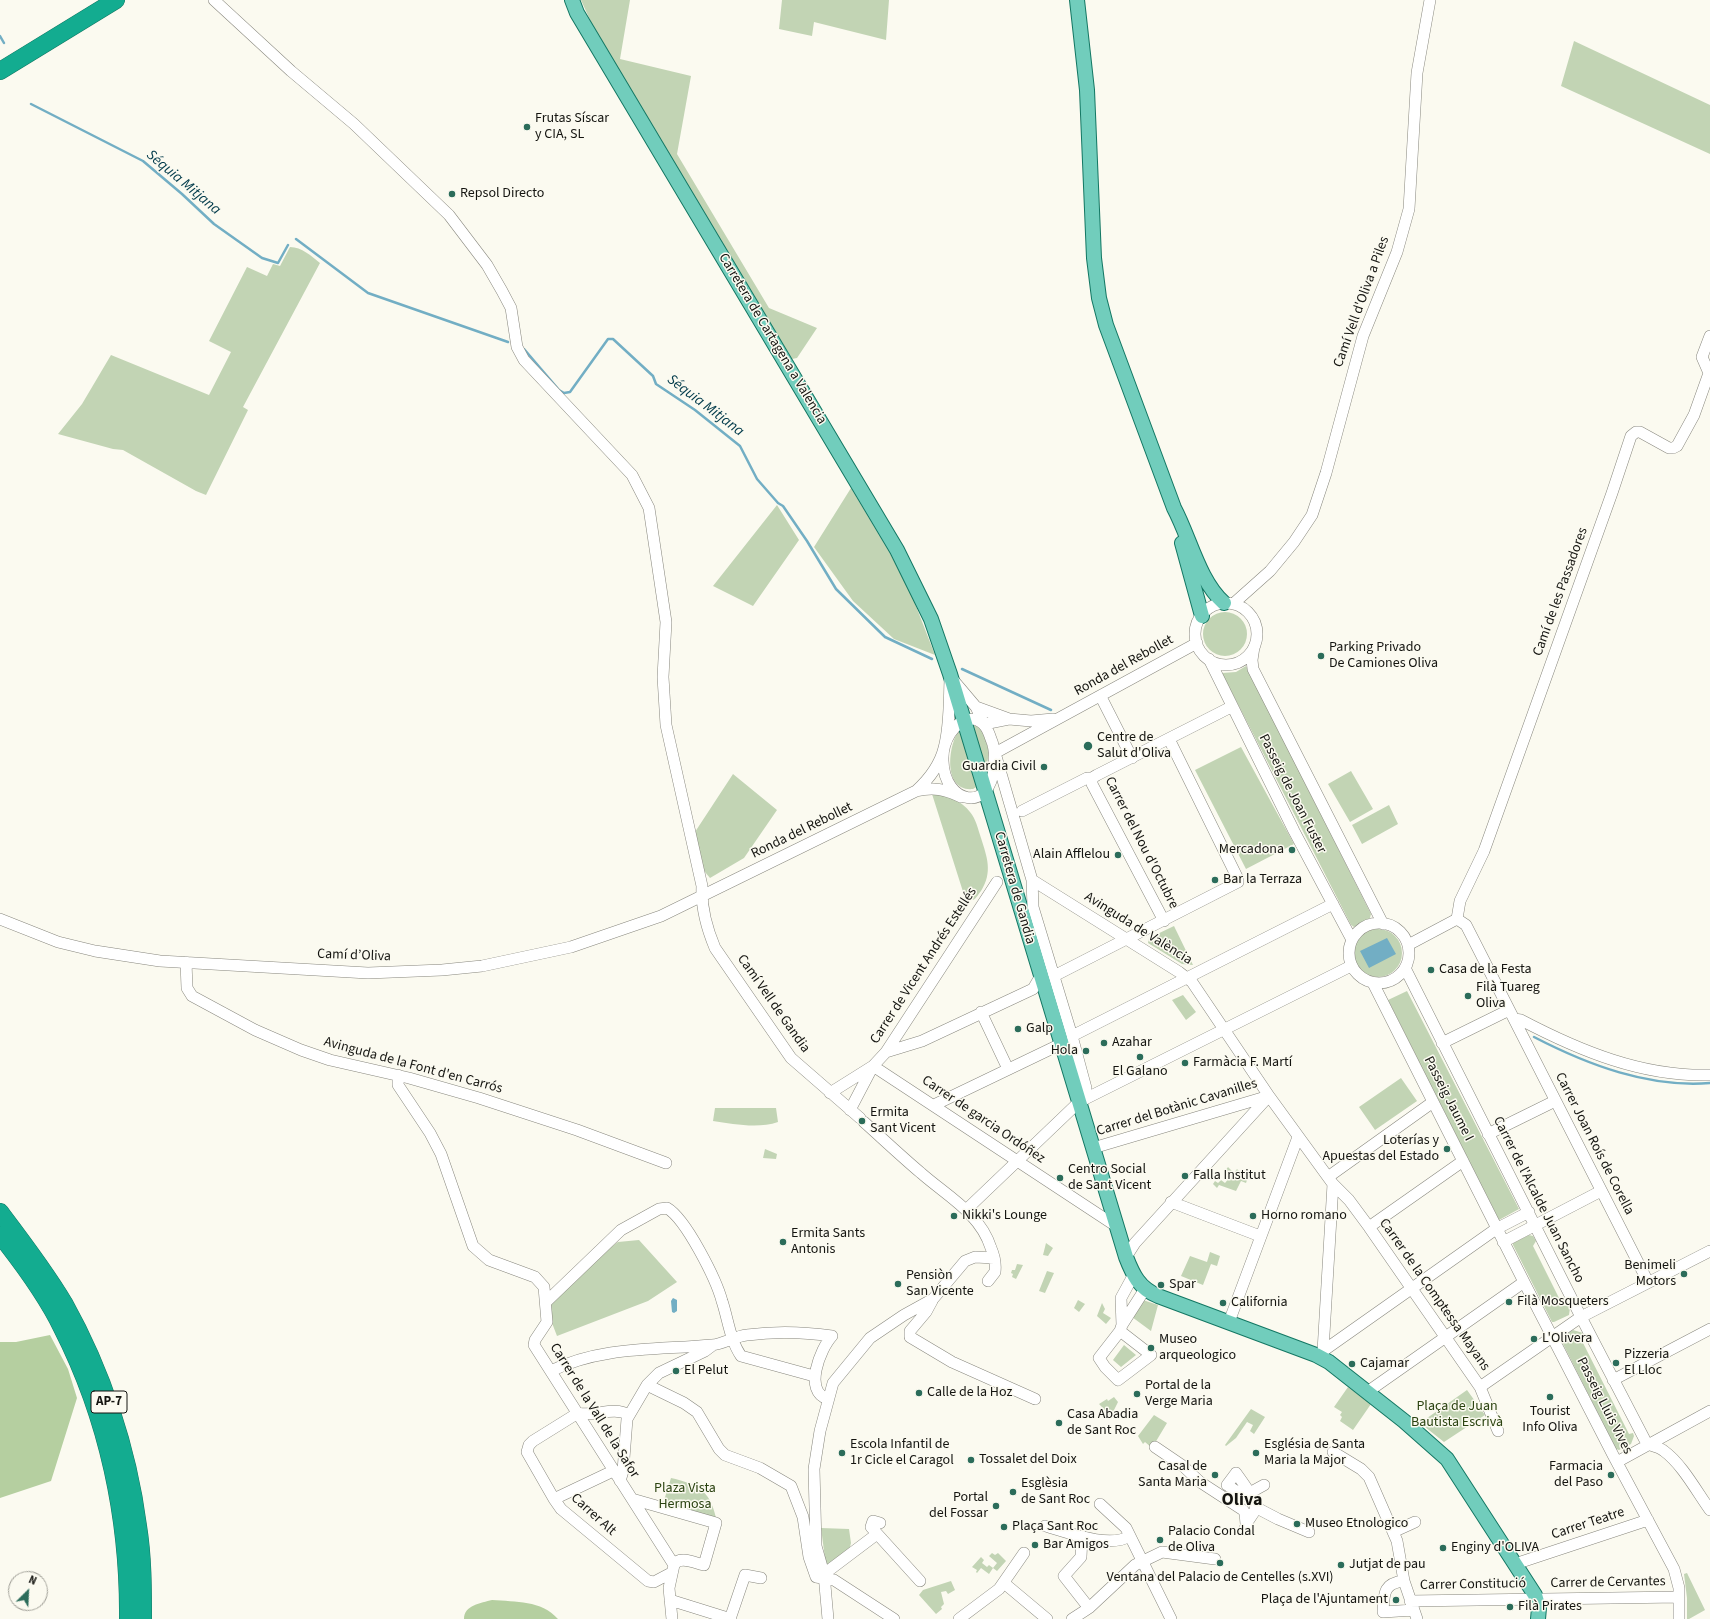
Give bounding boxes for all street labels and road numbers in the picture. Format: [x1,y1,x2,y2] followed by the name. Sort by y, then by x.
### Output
[1330,234,1394,370] street label: Camí Vell d'Oliva a Piles
[714,251,830,427] street label: Carretera de Cartagena a Valencia
[1530,525,1592,659] street label: Camí de les Passadores
[1072,632,1176,700] street label: Ronda del Rebollet
[1255,732,1329,856] street label: Passeig de Joan Fuster
[1100,774,1182,912] street label: Carrer del Nou d'Octubre
[749,799,855,863] street label: Ronda del Rebollet
[990,830,1038,946] street label: Carretera de Gandia
[867,885,981,1047] street label: Carrer de Vicent Andrés Estellés
[1081,889,1195,969] street label: Avinguda de València
[317,946,391,966] street label: Camí d’Oliva
[733,952,813,1056] street label: Camí Vell de Gandia
[322,1034,504,1098] street label: Avinguda de la Font d'en Carrós
[1419,1054,1477,1144] street label: Passeig Jaume I
[1551,1070,1637,1218] street label: Carrer Joan Roís de Corella
[918,1073,1048,1167] street label: Carrer de garcia Ordóñez
[1095,1076,1259,1140] street label: Carrer del Botànic Cavanilles
[1489,1114,1587,1286] street label: Carrer de l'Alcalde Juan Sancho
[1375,1216,1493,1374] street label: Carrer de la Comptessa Mayans
[546,1340,642,1482] street label: Carrer de la Vall de la Safor
[1572,1355,1636,1457] street label: Passeig Lluis Vives
[91,1391,127,1413] road number: AP-7
[567,1490,619,1540] street label: Carrer Alt
[1549,1504,1627,1544] street label: Carrer Teatre
[1550,1574,1666,1592] street label: Carrer de Cervantes
[1420,1576,1526,1594] street label: Carrer Constitució

